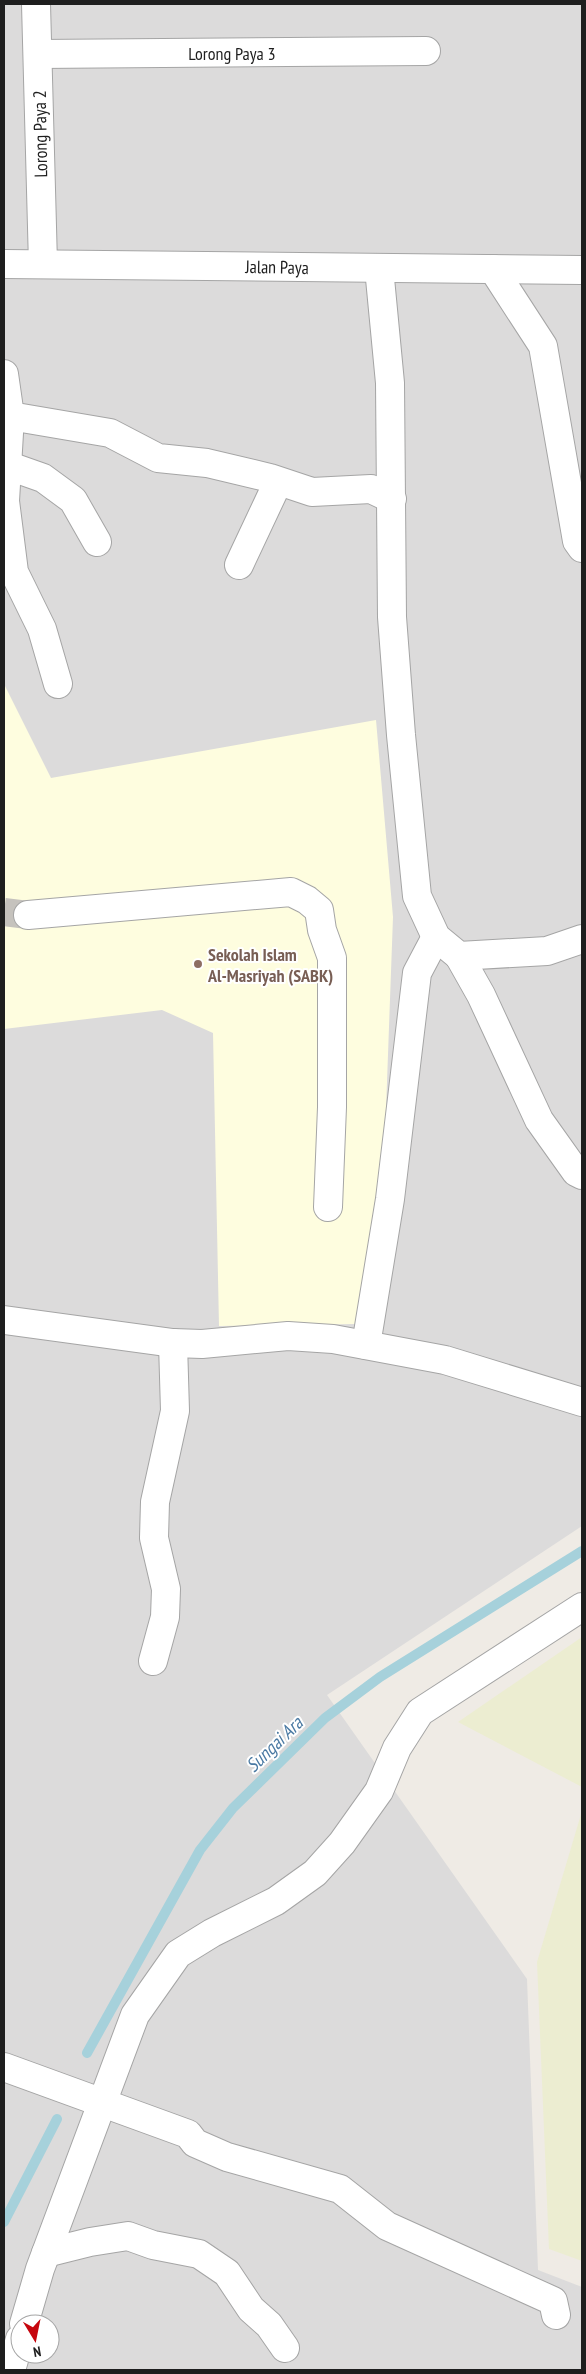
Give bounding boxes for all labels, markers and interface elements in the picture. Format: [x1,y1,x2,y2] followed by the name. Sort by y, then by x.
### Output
[188,42,276,65] street label: Lorong Paya 3
[28,90,52,178] street label: Lorong Paya 2
[244,255,309,279] street label: Jalan Paya
[207,943,333,987] place label: Sekolah Islam Al-Masriyah (SABK)
[192,958,204,970] marker: Sekolah Islam Al-Masriyah (SABK)
[240,1710,309,1777] water label: Sungai Ara
[10,2314,60,2364] north arrow
[32,2342,43,2361] text: N

